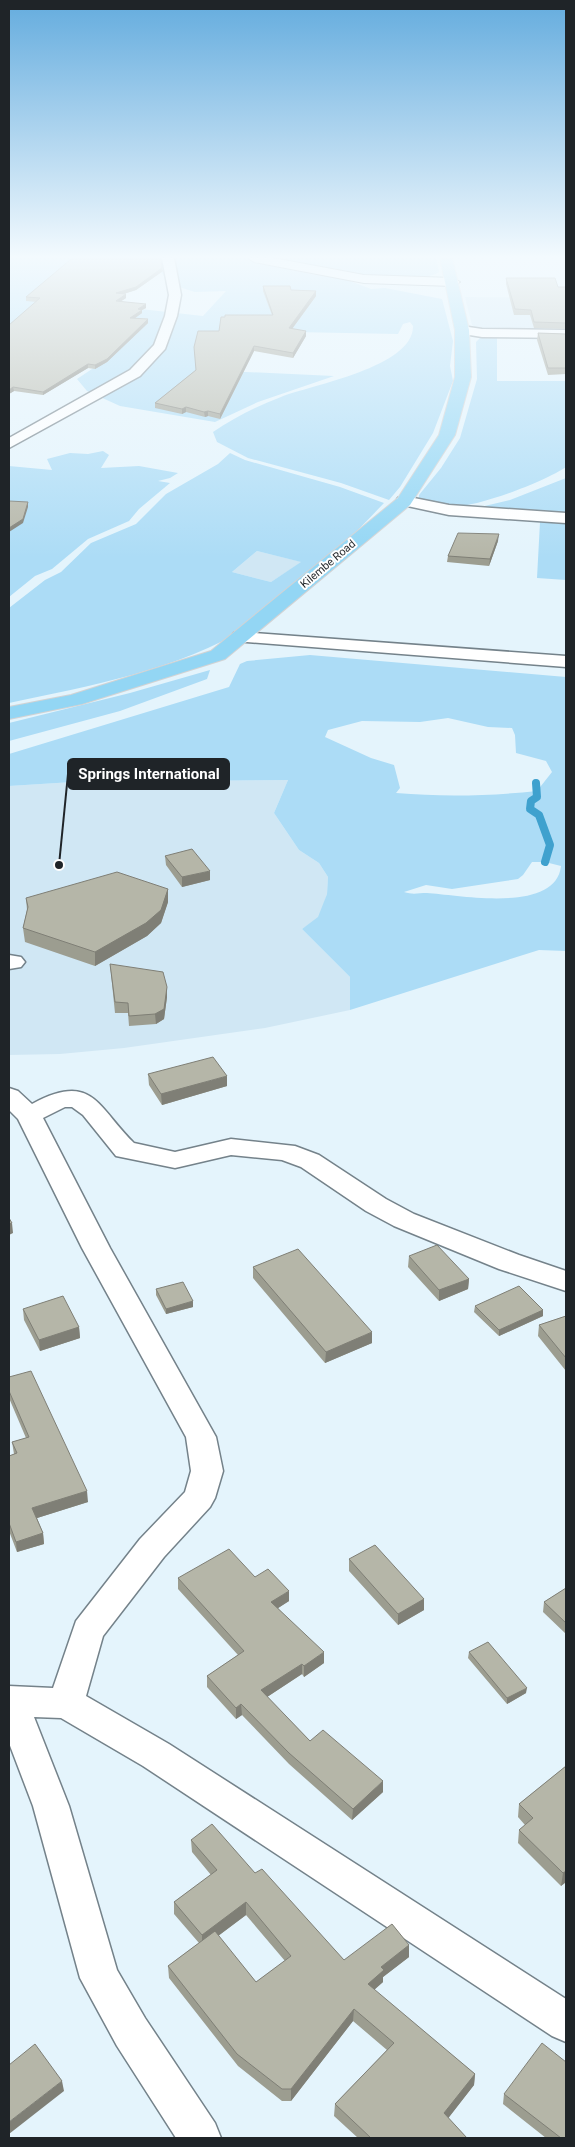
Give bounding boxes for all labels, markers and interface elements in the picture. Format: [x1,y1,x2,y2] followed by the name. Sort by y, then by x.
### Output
[298,537,358,591] street label: Kilembe Road
[68,759,229,789] callout: Springs International
[78,765,220,783] text: Springs International

